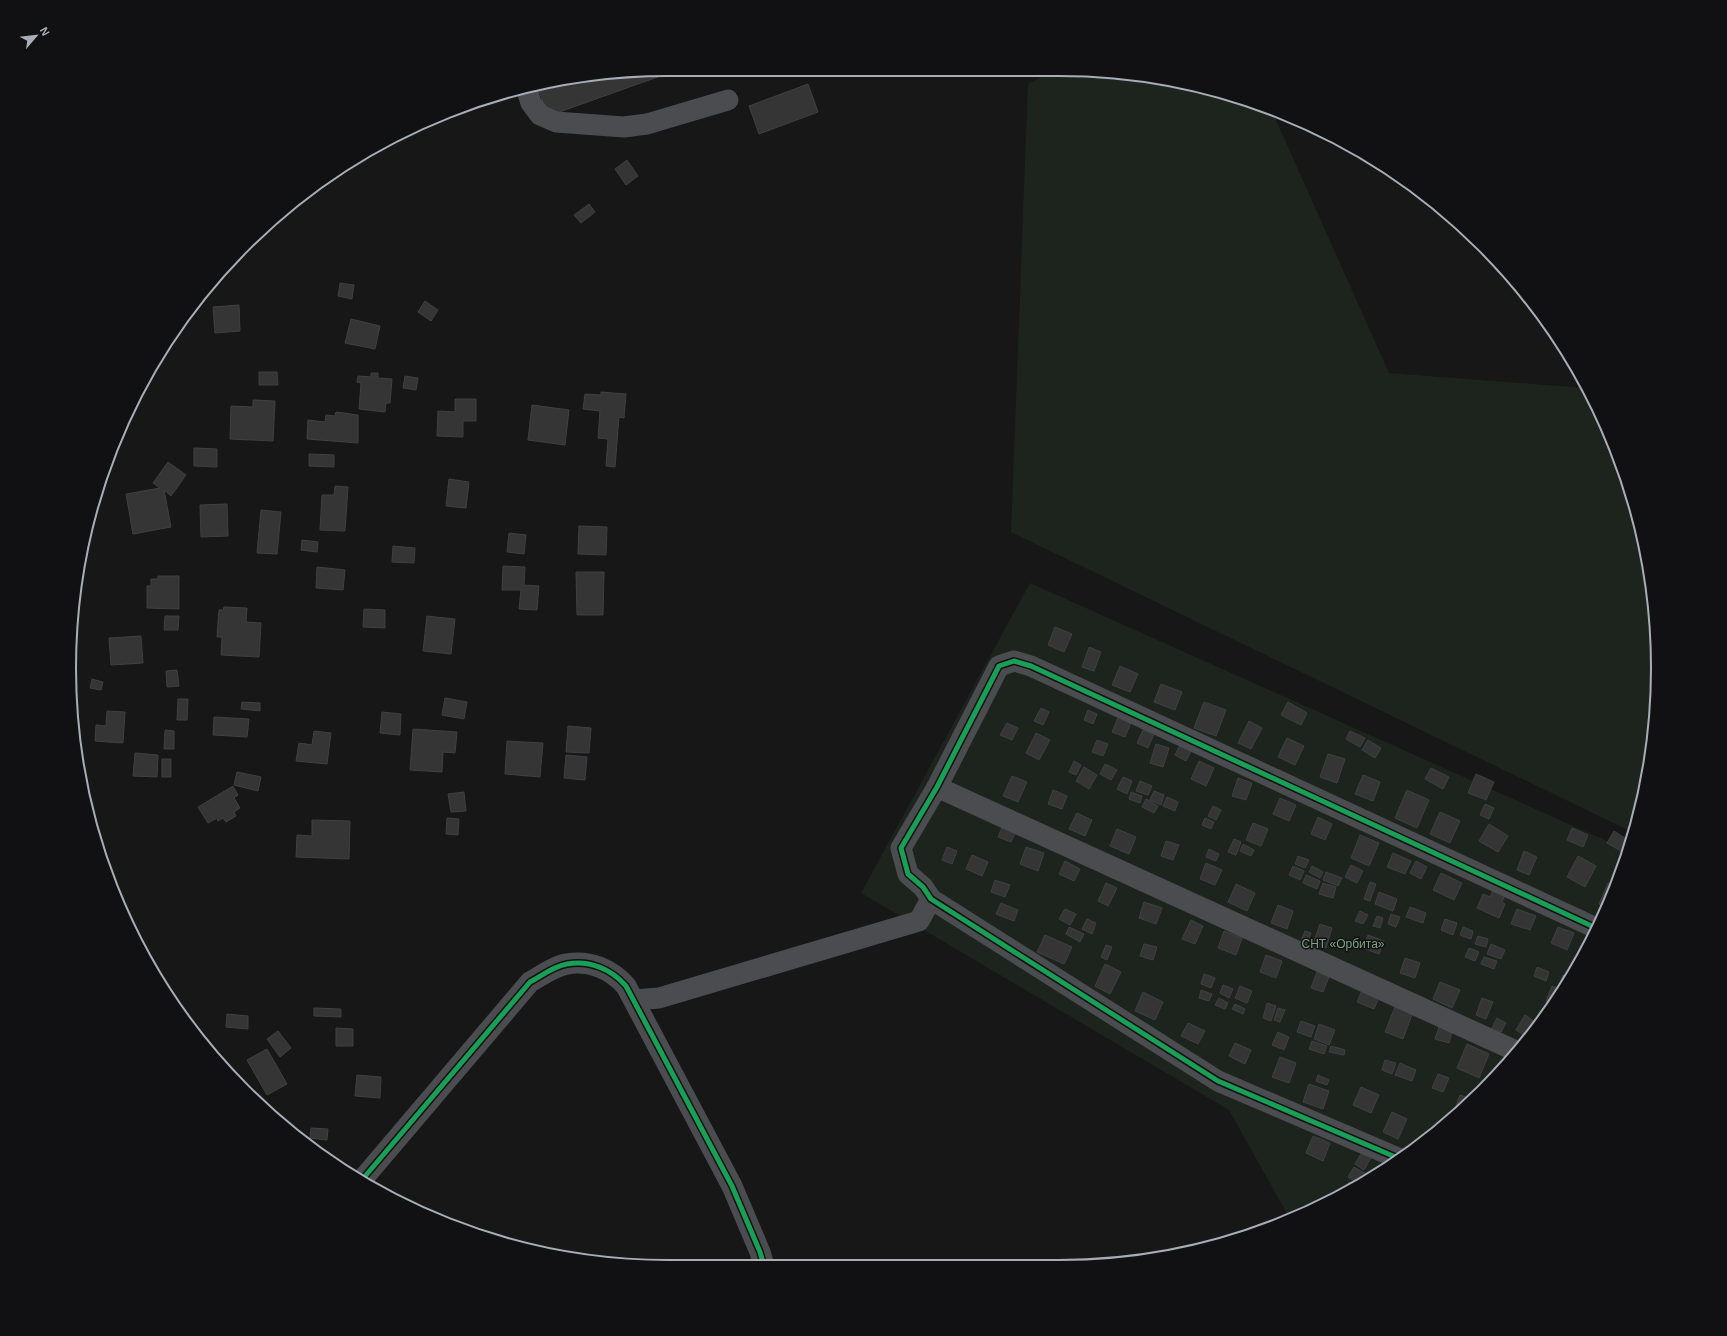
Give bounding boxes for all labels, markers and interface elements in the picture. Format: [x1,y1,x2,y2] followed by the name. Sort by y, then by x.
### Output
[16,16,56,56] north arrow
[38,25,52,38] text: N
[1302,937,1385,951] park label: СНТ «Орбита»

